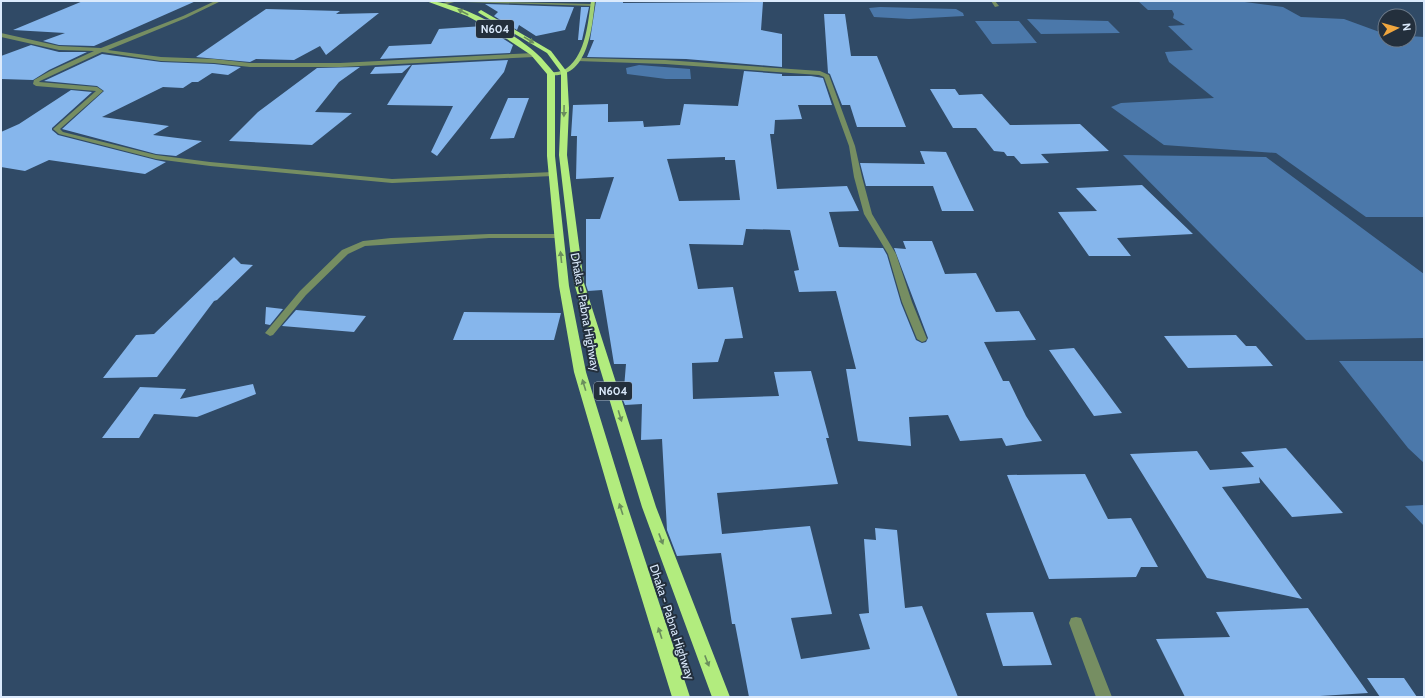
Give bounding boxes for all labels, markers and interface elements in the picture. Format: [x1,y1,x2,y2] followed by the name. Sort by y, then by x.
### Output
[1377,8,1417,48] north arrow
[457,9,469,15] one-way arrow
[476,20,514,38] road number: N604
[1400,22,1414,32] text: N
[523,36,535,43] one-way arrow
[561,105,567,118] one-way arrow
[558,251,564,263] one-way arrow
[568,251,603,372] street label: Dhaka - Pabna Highway
[581,378,587,390] one-way arrow
[594,382,632,400] road number: N604
[618,410,624,422] one-way arrow
[618,503,624,515] one-way arrow
[659,534,665,546] one-way arrow
[647,562,698,681] street label: Dhaka - Pabna Highway
[657,627,663,639] one-way arrow
[705,655,711,667] one-way arrow

